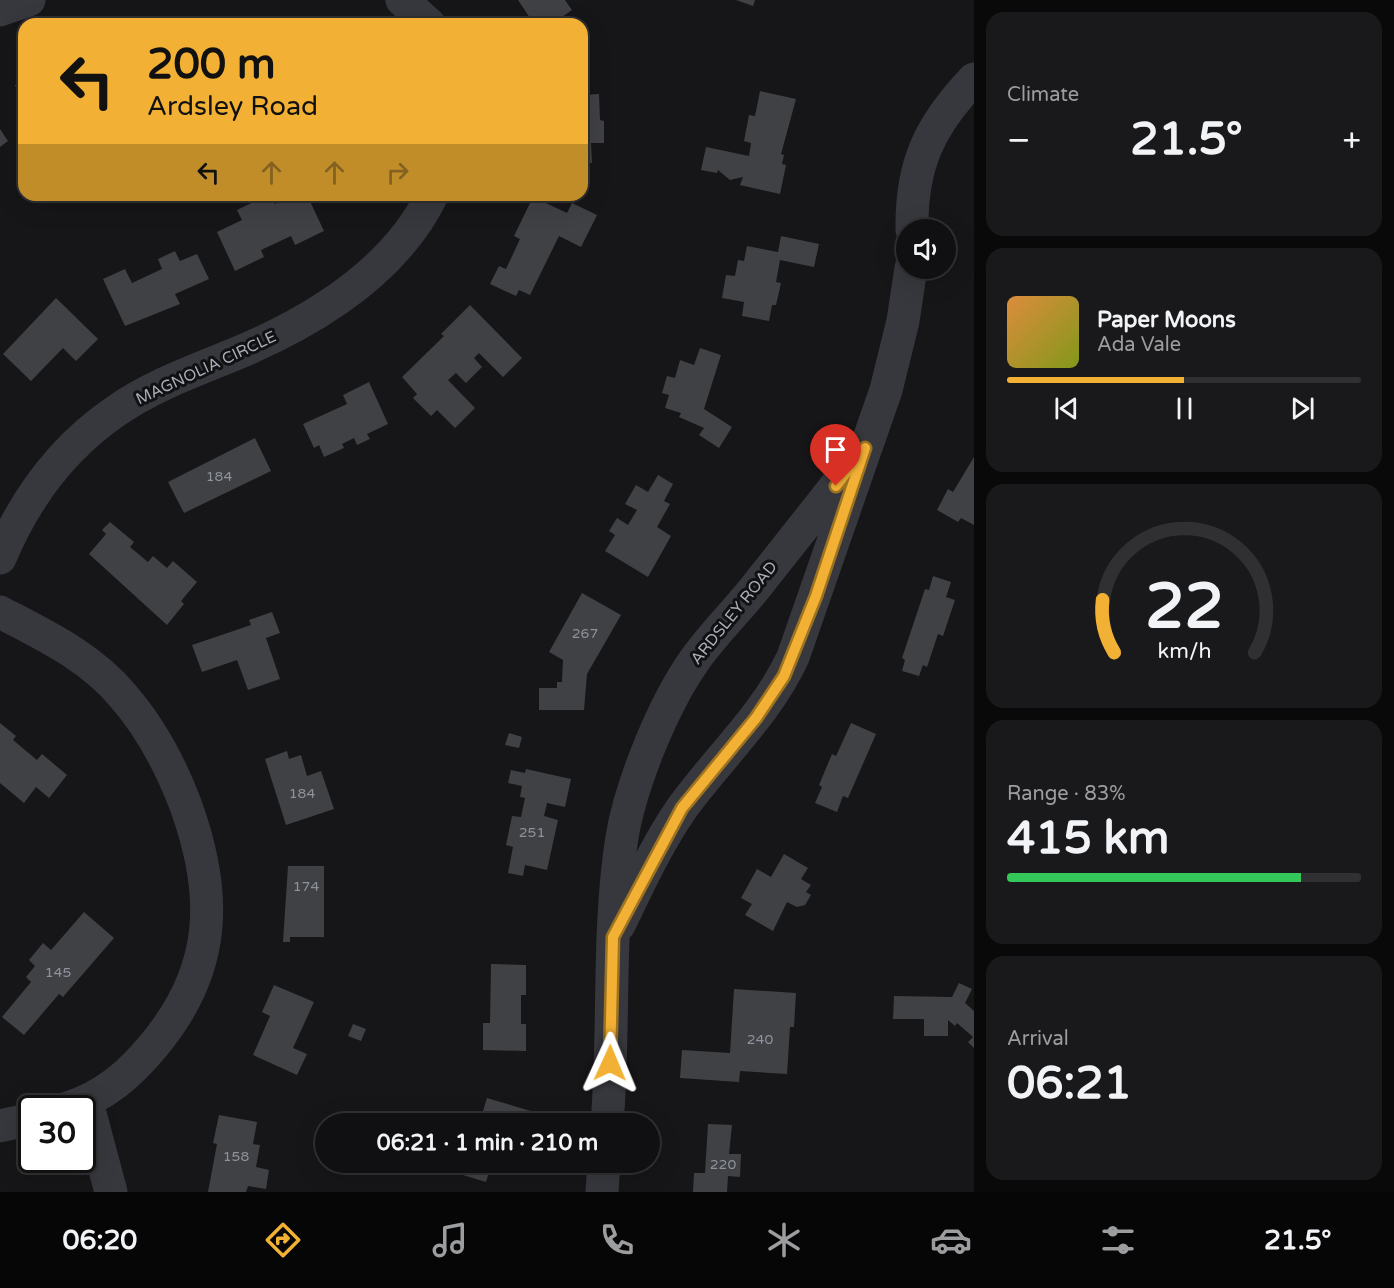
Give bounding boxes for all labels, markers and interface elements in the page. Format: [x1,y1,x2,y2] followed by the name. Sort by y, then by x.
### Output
[147,39,276,90] text: 200 m
[48,42,126,120] icon: left
[1007,83,1079,107] text: Climate
[147,90,318,123] text: Ardsley Road
[1130,113,1243,167] text: 21.5°
[1007,121,1031,160] text: −
[1342,121,1361,160] text: +
[192,156,225,189] icon: left
[255,156,288,189] icon: ahead
[318,156,351,189] icon: ahead
[381,156,414,189] icon: right
[896,219,956,279] map controls
[896,219,956,279] button: sound
[1097,307,1236,333] text: Paper Moons
[133,327,279,409] street label: MAGNOLIA CIRCLE
[1097,333,1181,357] text: Ada Vale
[1050,392,1083,425] icon: previous
[1168,392,1201,425] icon: pause
[1286,392,1319,425] icon: next
[810,424,861,486] pin
[819,433,852,466] icon: arrive
[206,468,232,485] house number: 184
[686,557,782,669] street label: ARDSLEY ROAD
[1145,570,1223,645] text: 22
[572,625,598,642] house number: 267
[1157,638,1211,664] text: km/h
[1007,782,1126,806] text: Range · 83%
[289,785,315,802] house number: 184
[1007,812,1169,866] text: 415 km
[519,824,545,841] house number: 251
[293,878,319,895] house number: 174
[45,964,71,981] house number: 145
[1007,1027,1069,1051] text: Arrival
[578,1031,642,1095] position arrow
[747,1031,773,1048] house number: 240
[1007,1057,1132,1111] text: 06:21
[18,1095,96,1173] speed limit sign: 30
[377,1130,598,1156] text: 06:21 · 1 min · 210 m
[223,1148,249,1165] house number: 158
[710,1156,736,1173] house number: 220
[262,1219,304,1261] icon: directions
[429,1219,471,1261] icon: music
[596,1219,638,1261] icon: phone
[763,1219,805,1261] icon: climate
[930,1219,972,1261] icon: car
[1097,1219,1139,1261] icon: filters
[62,1224,137,1257] text: 06:20
[1264,1224,1331,1257] text: 21.5°

